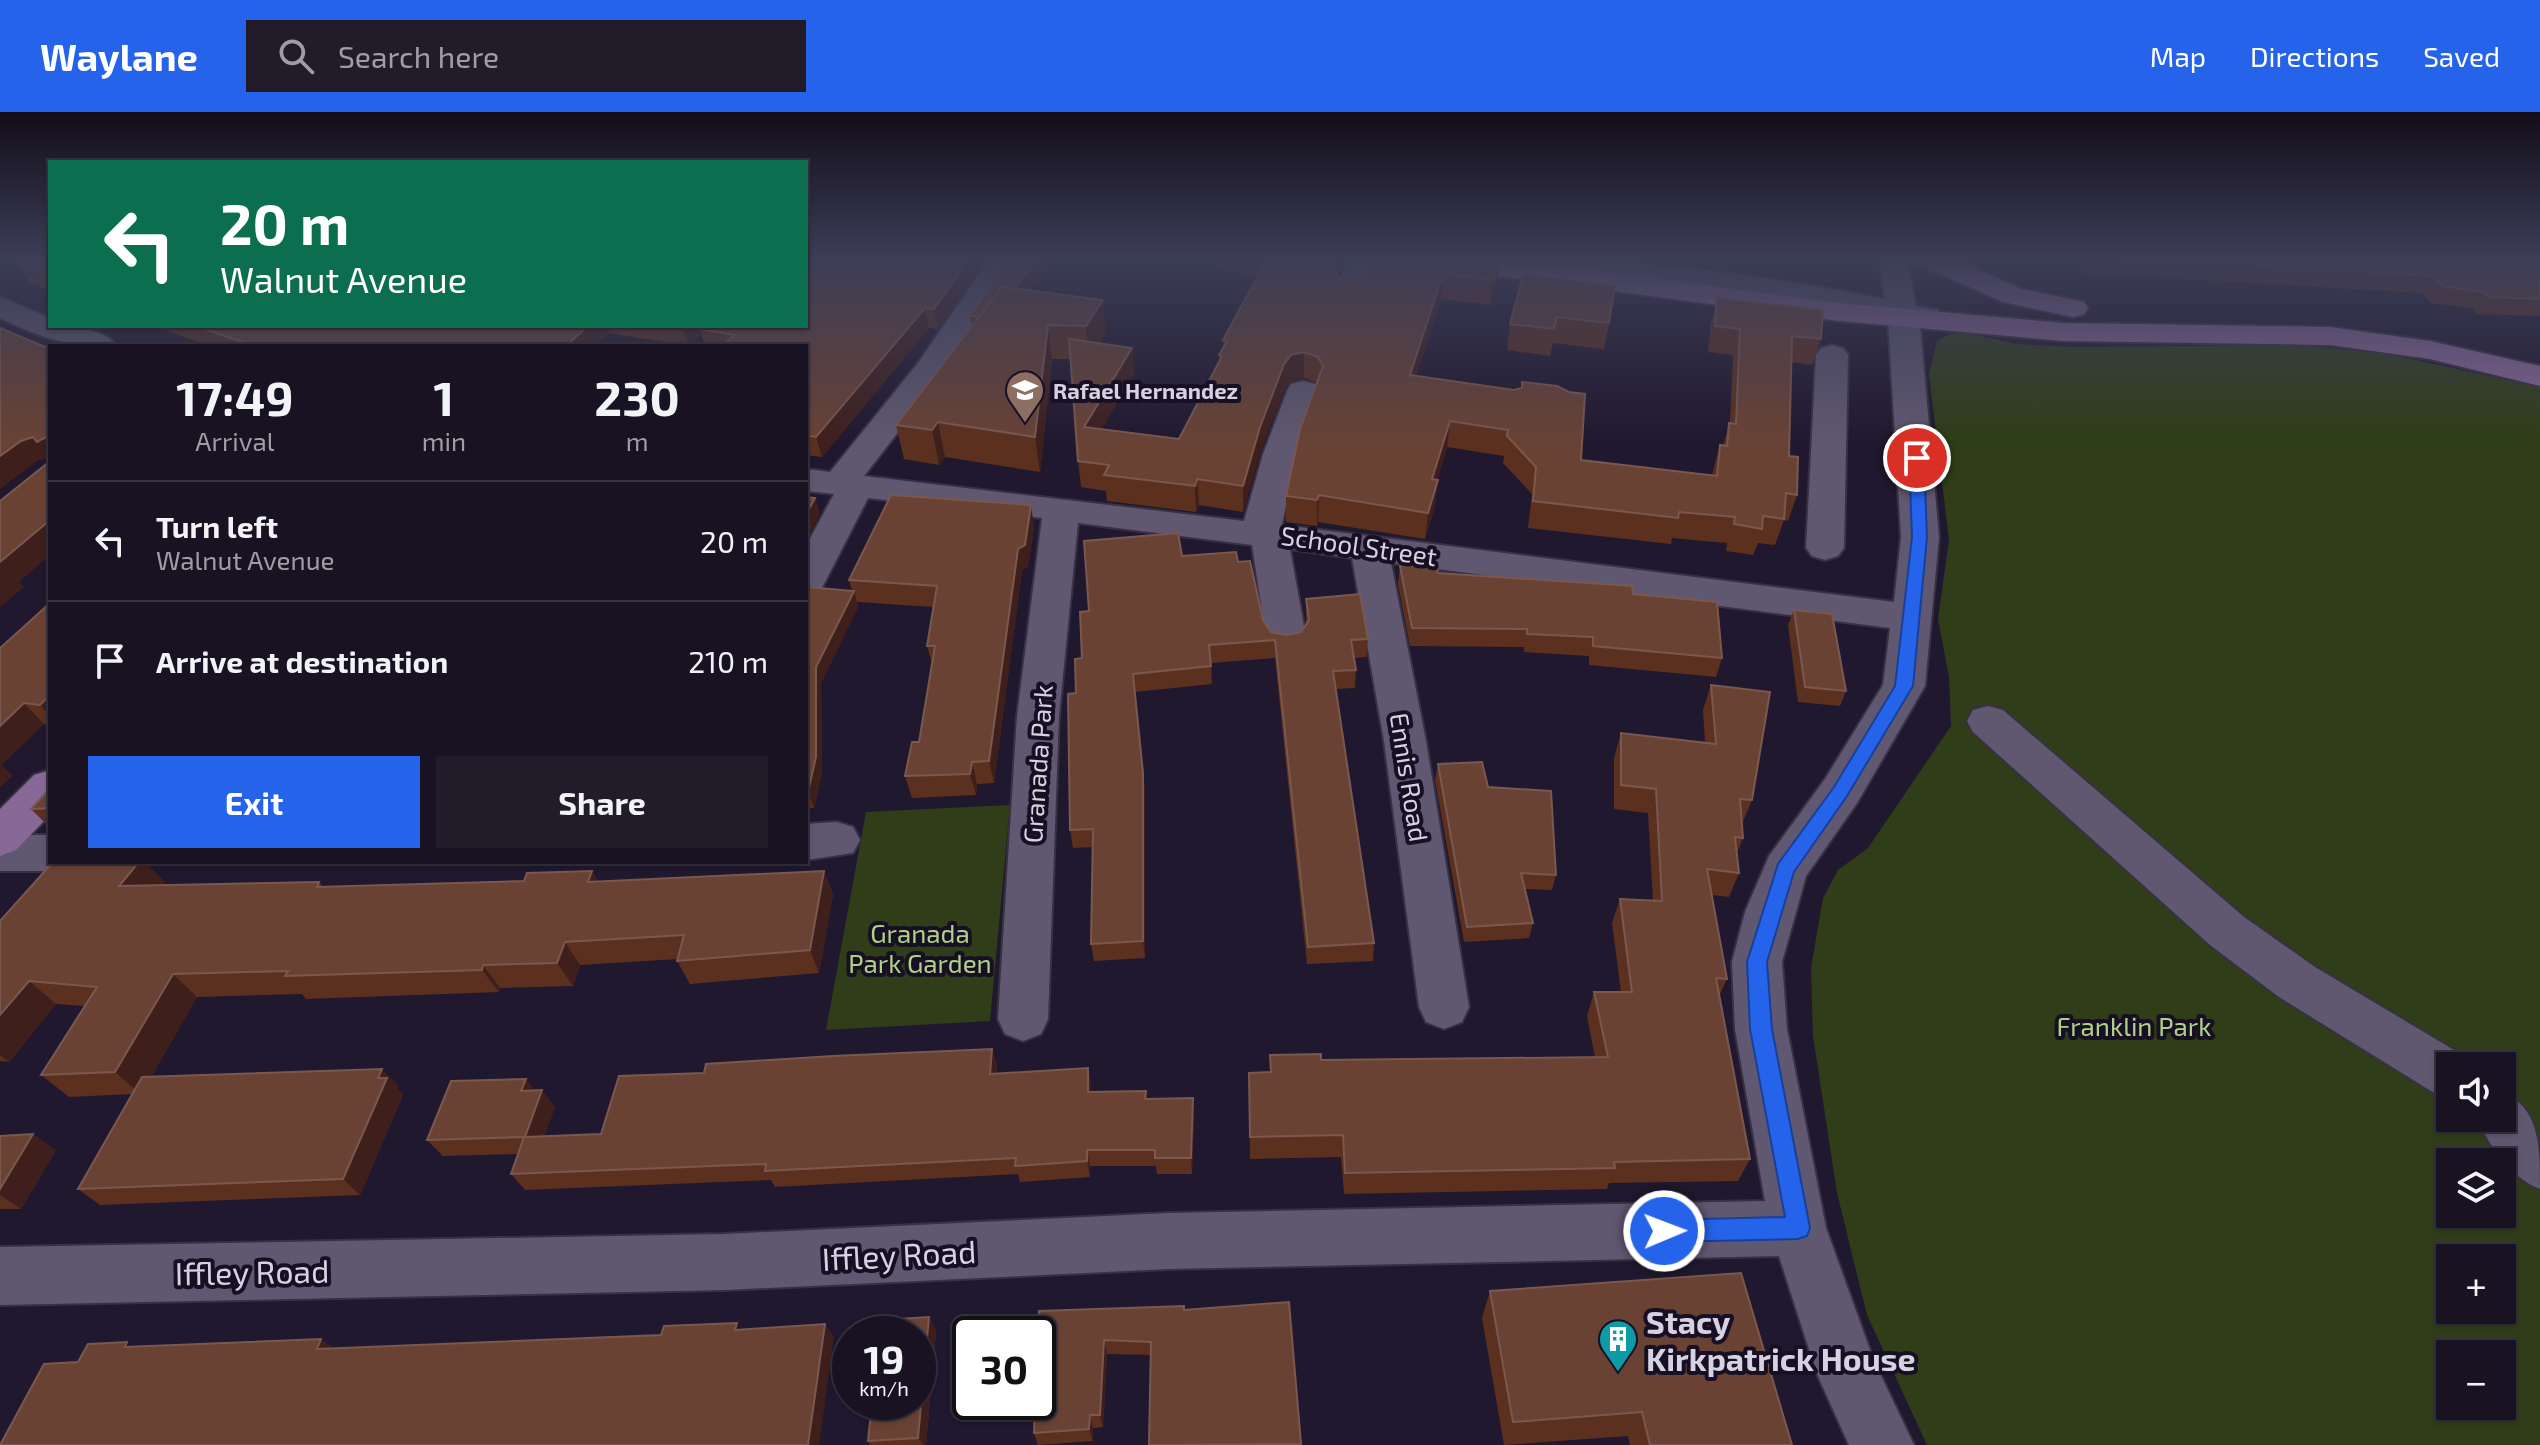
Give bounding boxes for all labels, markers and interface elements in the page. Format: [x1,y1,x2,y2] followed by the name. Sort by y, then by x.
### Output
[246,20,806,92] search box
[40,33,198,79] text: Waylane
[274,34,318,78] icon: search
[338,38,499,74] text: Search here
[2150,39,2206,73] text: Map
[2250,39,2379,73] text: Directions
[2423,39,2500,73] text: Saved
[220,189,349,256] text: 20 m
[88,192,192,296] icon: left
[220,257,467,300] text: Walnut Avenue
[176,368,294,426] text: 17:49
[434,368,454,426] text: 1
[594,368,680,426] text: 230
[1004,369,1046,424] school or university icon: Rafael Hernandez
[1053,377,1238,403] place label: Rafael Hernandez
[1883,424,1951,492] pin
[195,425,274,456] text: Arrival
[422,425,466,456] text: min
[626,425,648,456] text: m
[1895,436,1939,480] icon: arrive
[156,508,278,544] text: Turn left
[88,519,132,563] icon: left
[1279,519,1439,571] street label: School Street
[700,523,768,559] text: 20 m
[156,544,334,575] text: Walnut Avenue
[88,639,132,683] icon: arrive
[156,643,448,679] text: Arrive at destination
[688,643,768,679] text: 210 m
[1016,684,1058,844] street label: Granada Park
[1385,710,1435,844] street label: Ennis Road
[88,756,420,848] button: Exit
[436,756,768,848] button: Share
[848,917,992,978] park label: Granada Park Garden
[2057,1010,2211,1041] park label: Franklin Park
[2436,1052,2516,1420] map controls
[2436,1052,2516,1132] button: sound
[2436,1148,2516,1228] button: layers
[1622,1189,1706,1273] position arrow
[821,1231,977,1277] street label: Iffley Road
[2436,1244,2516,1324] button: +
[174,1251,330,1291] street label: Iffley Road
[1646,1302,1916,1377] place label: Stacy Kirkpatrick House
[952,1316,1056,1420] speed limit sign: 30
[1597,1318,1639,1373] building icon: Stacy Kirkpatrick House
[864,1334,904,1382] text: 19
[2436,1340,2516,1420] button: −
[859,1376,909,1400] text: km/h

